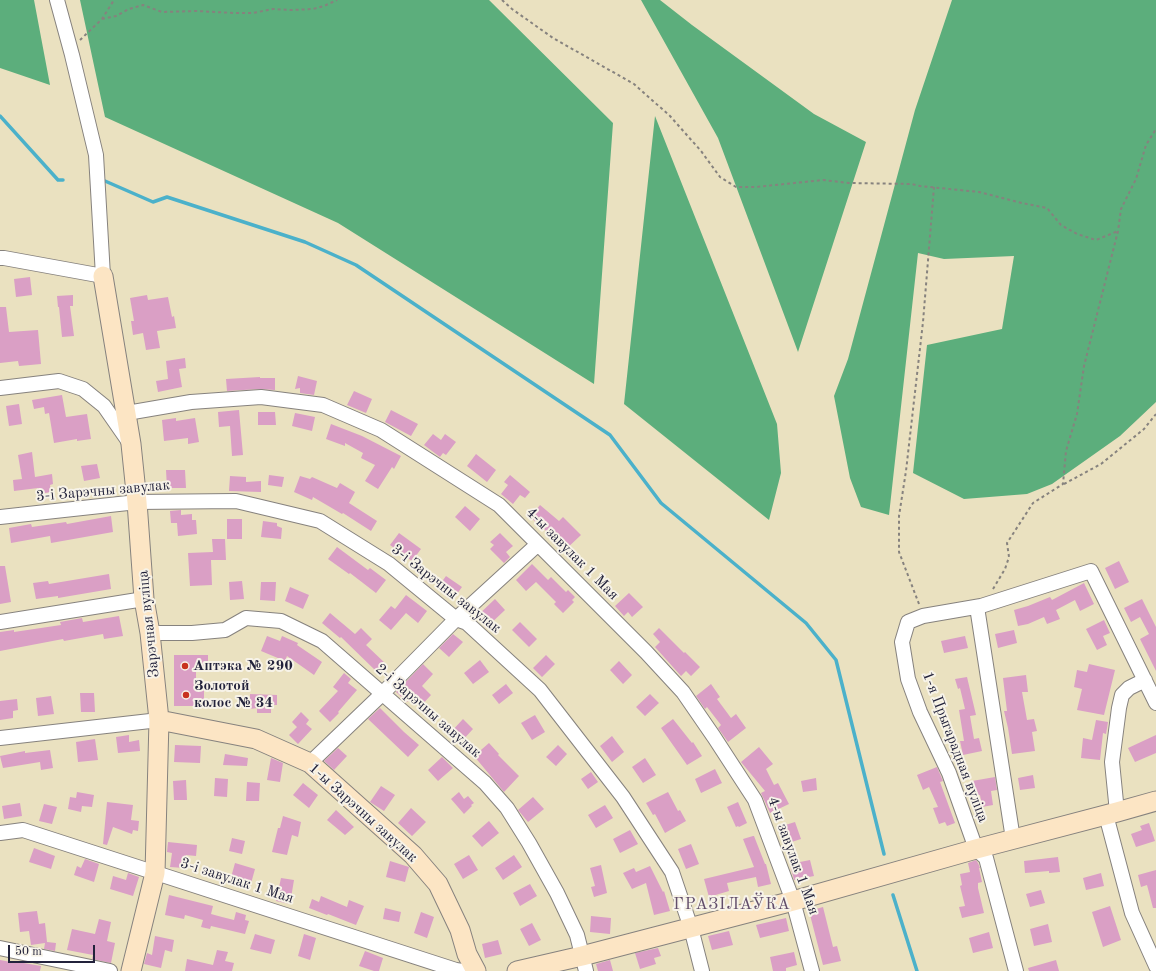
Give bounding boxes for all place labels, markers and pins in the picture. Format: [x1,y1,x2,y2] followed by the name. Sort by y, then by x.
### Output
[193,657,293,675] place label: Аптэка № 290
[180,661,190,671] marker: Аптэка № 290
[194,677,273,712] place label: Золотой колос № 34
[181,690,191,700] marker: Золотой колос № 34

